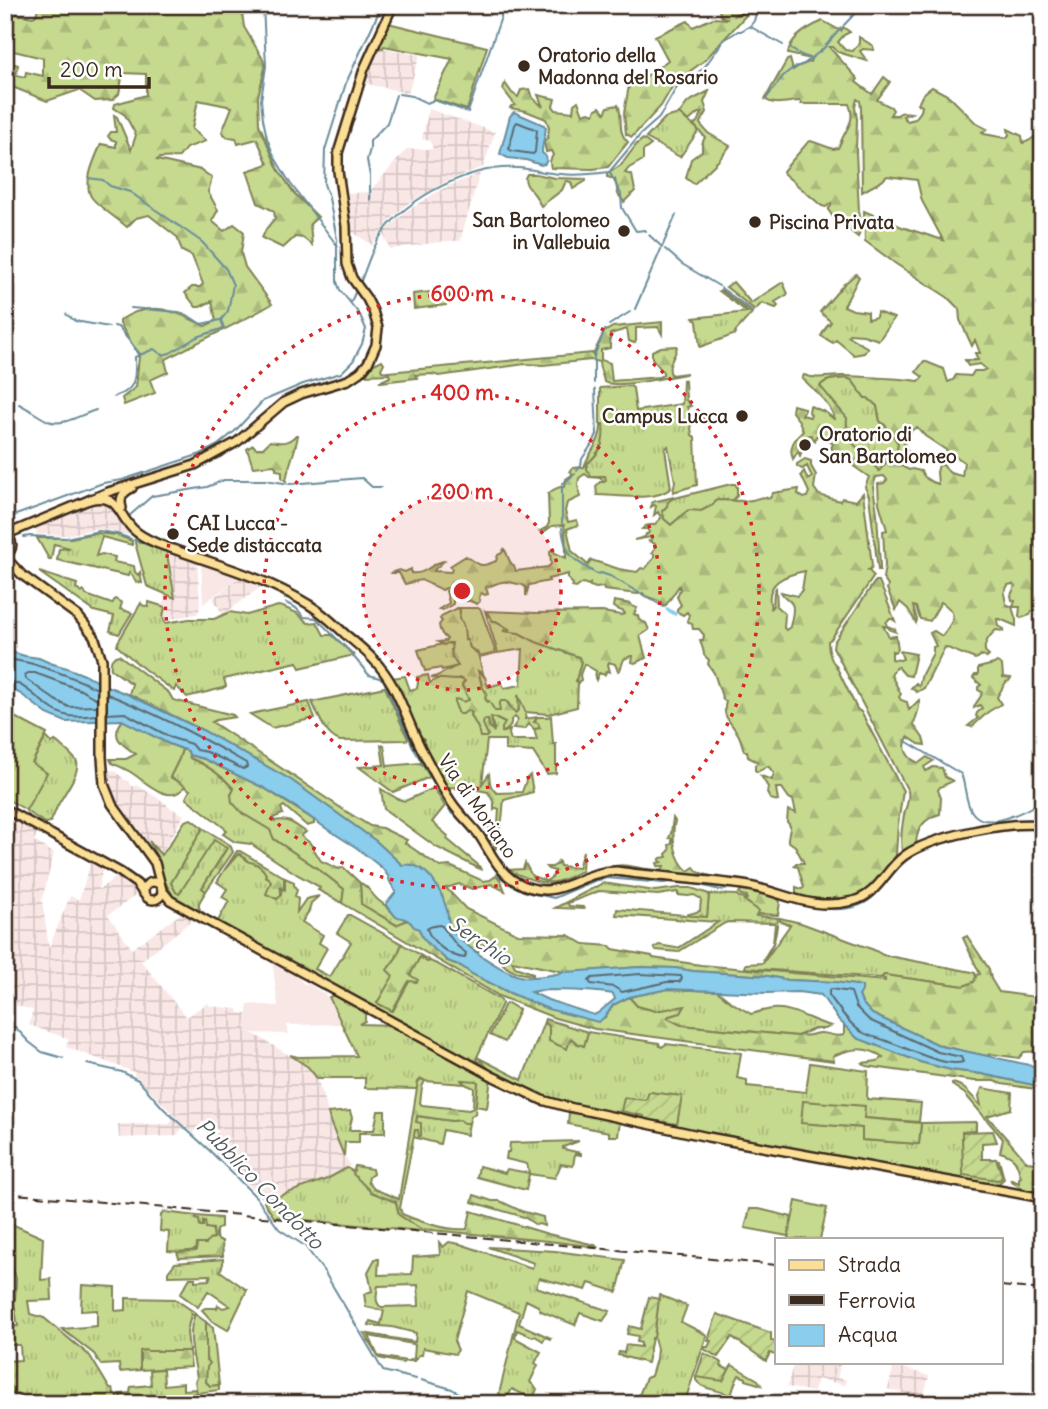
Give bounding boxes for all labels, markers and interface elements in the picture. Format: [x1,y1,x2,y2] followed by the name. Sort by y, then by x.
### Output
[538,43,718,89] place label: Oratorio della Madonna del Rosario
[49,46,149,90] scale bar
[60,56,123,83] text: 200 m
[516,58,532,74] marker: Oratorio della Madonna del Rosario
[472,208,610,254] place label: San Bartolomeo in Vallebuia
[769,210,894,234] place label: Piscina Privata
[747,214,763,230] marker: Piscina Privata
[616,223,632,239] marker: San Bartolomeo in Vallebuia
[430,280,494,307] text: 600 m
[430,379,494,406] text: 400 m
[602,404,728,428] place label: Campus Lucca
[734,408,750,424] marker: Campus Lucca
[819,422,957,468] place label: Oratorio di San Bartolomeo
[797,437,813,453] marker: Oratorio di San Bartolomeo
[431,478,494,505] text: 200 m
[187,511,322,557] place label: CAI Lucca - Sede distaccata
[165,526,181,542] marker: CAI Lucca - Sede distaccata
[450,579,474,603] centre of rings
[433,749,523,863] street label: Via di Moriano
[443,910,518,972] water label: Serchio
[191,1112,331,1256] water label: Pubblico Condotto
[775,1238,1002,1364] legend
[838,1251,901,1278] text: Strada
[838,1287,916,1314] text: Ferrovia
[838,1321,898,1348] text: Acqua

